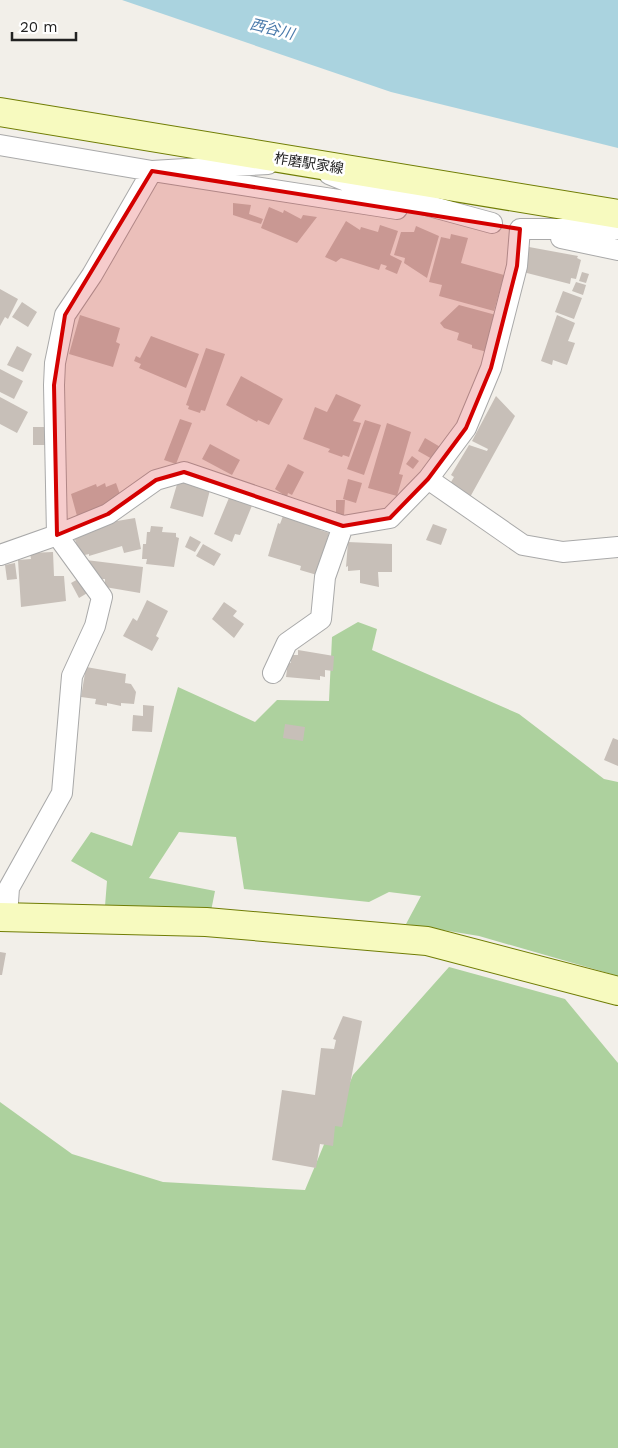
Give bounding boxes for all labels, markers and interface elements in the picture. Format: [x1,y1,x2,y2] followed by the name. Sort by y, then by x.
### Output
[12,10,76,42] scale bar
[248,15,298,44] water label: 西谷川
[20,18,58,36] text: 20 m
[273,150,345,176] street label: 柞磨駅家線

